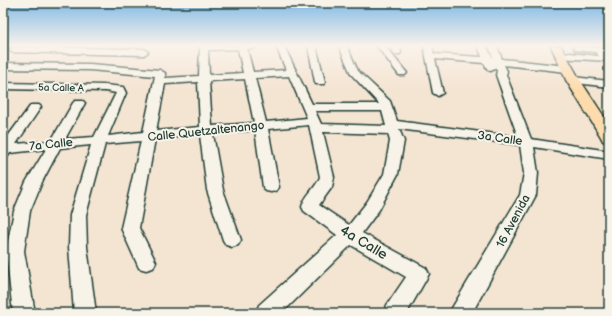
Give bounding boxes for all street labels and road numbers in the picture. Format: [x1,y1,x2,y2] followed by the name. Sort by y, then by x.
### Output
[38,82,85,94] street label: 5a Calle A
[147,118,265,145] street label: Calle Quetzaltenango
[477,128,523,149] street label: 3a Calle
[29,135,74,154] street label: 7a Calle
[493,192,534,250] street label: 16 Avenida
[337,222,391,263] street label: 4a Calle

